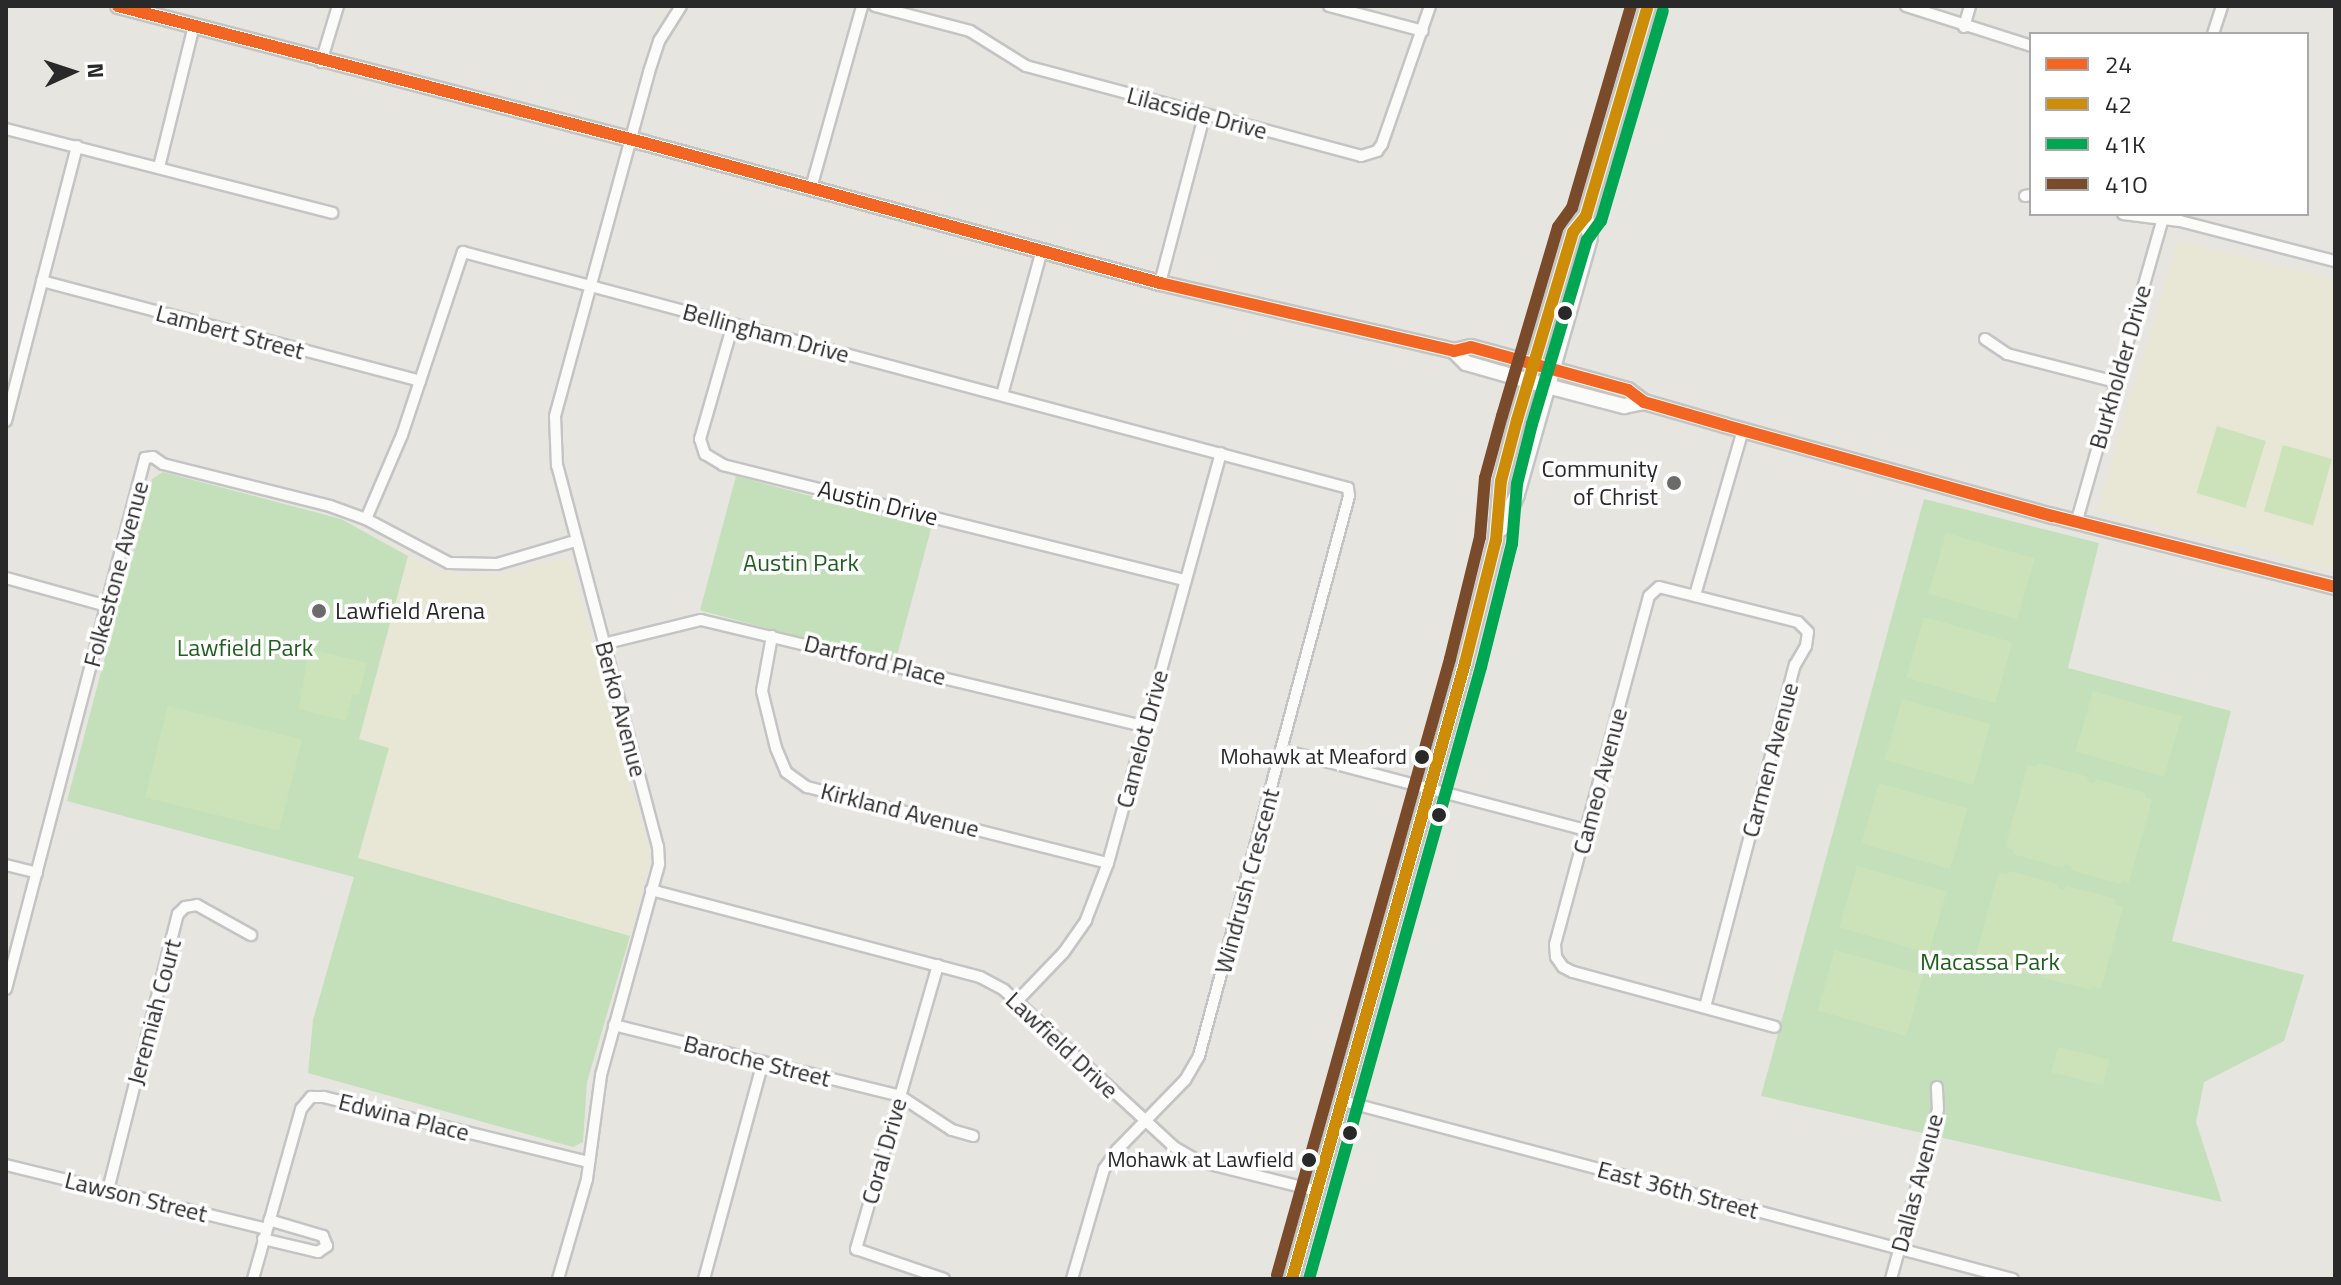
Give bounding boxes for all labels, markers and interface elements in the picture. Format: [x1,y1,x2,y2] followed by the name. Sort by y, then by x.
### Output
[32,32,112,112] north arrow
[2029,32,2309,216] legend
[2105,46,2132,82] text: 24
[79,62,113,79] text: N
[1124,80,1270,146] street label: Lilacside Drive
[2105,86,2132,122] text: 42
[2105,126,2146,162] text: 41K
[2105,166,2148,202] text: 41O
[2083,282,2157,452] street label: Burkholder Drive
[680,297,852,369] street label: Bellingham Drive
[153,298,307,366] street label: Lambert Street
[1557,305,1573,321] unlabelled marker
[1541,455,1658,511] place label: Community of Christ
[815,474,941,532] street label: Austin Drive
[1665,474,1683,492] marker: Community of Christ
[77,478,155,670] street label: Folkestone Avenue
[743,549,859,577] park label: Austin Park
[335,597,485,625] place label: Lawfield Arena
[310,602,328,620] marker: Lawfield Arena
[801,629,949,691] street label: Dartford Place
[177,634,313,662] park label: Lawfield Park
[589,638,653,780] street label: Berko Avenue
[1110,667,1174,811] street label: Camelot Drive
[1736,680,1804,840] street label: Carmen Avenue
[1567,705,1633,857] street label: Cameo Avenue
[1220,744,1407,770] place label: Mohawk at Meaford
[1414,749,1430,765] marker: Mohawk at Meaford
[818,776,982,844] street label: Kirkland Avenue
[1208,785,1286,977] street label: Windrush Crescent
[1431,807,1447,823] unlabelled marker
[121,936,187,1088] street label: Jeremiah Court
[1920,948,2060,976] park label: Macassa Park
[1000,986,1124,1104] street label: Lawfield Drive
[681,1029,833,1093] street label: Baroche Street
[336,1087,472,1147] street label: Edwina Place
[855,1095,913,1207] street label: Coral Drive
[1885,1111,1949,1255] street label: Dallas Avenue
[1342,1125,1358,1141] unlabelled marker
[1107,1147,1294,1173] place label: Mohawk at Lawfield
[1301,1152,1317,1168] marker: Mohawk at Lawfield
[1594,1155,1762,1225] street label: East 36th Street
[62,1165,210,1229] street label: Lawson Street

